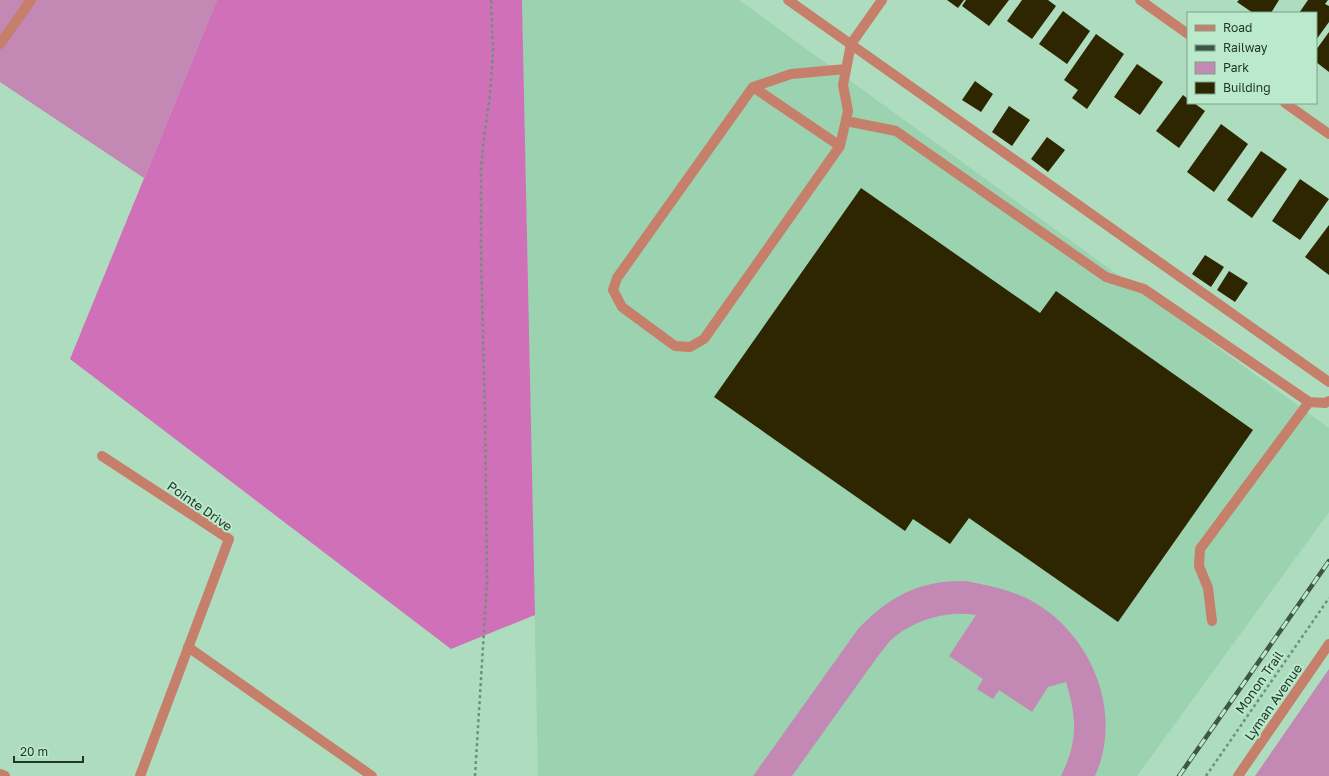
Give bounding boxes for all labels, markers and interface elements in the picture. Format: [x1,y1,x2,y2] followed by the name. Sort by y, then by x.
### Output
[1187,12,1317,104] legend
[1223,20,1252,35] text: Road
[1223,40,1268,55] text: Railway
[1223,60,1249,75] text: Park
[1223,80,1271,95] text: Building
[164,478,236,534] street label: Pointe Drive
[1232,648,1286,716] street label: Monon Trail
[1241,661,1305,743] street label: Lyman Avenue
[14,738,83,764] scale bar
[20,744,48,759] text: 20 m

